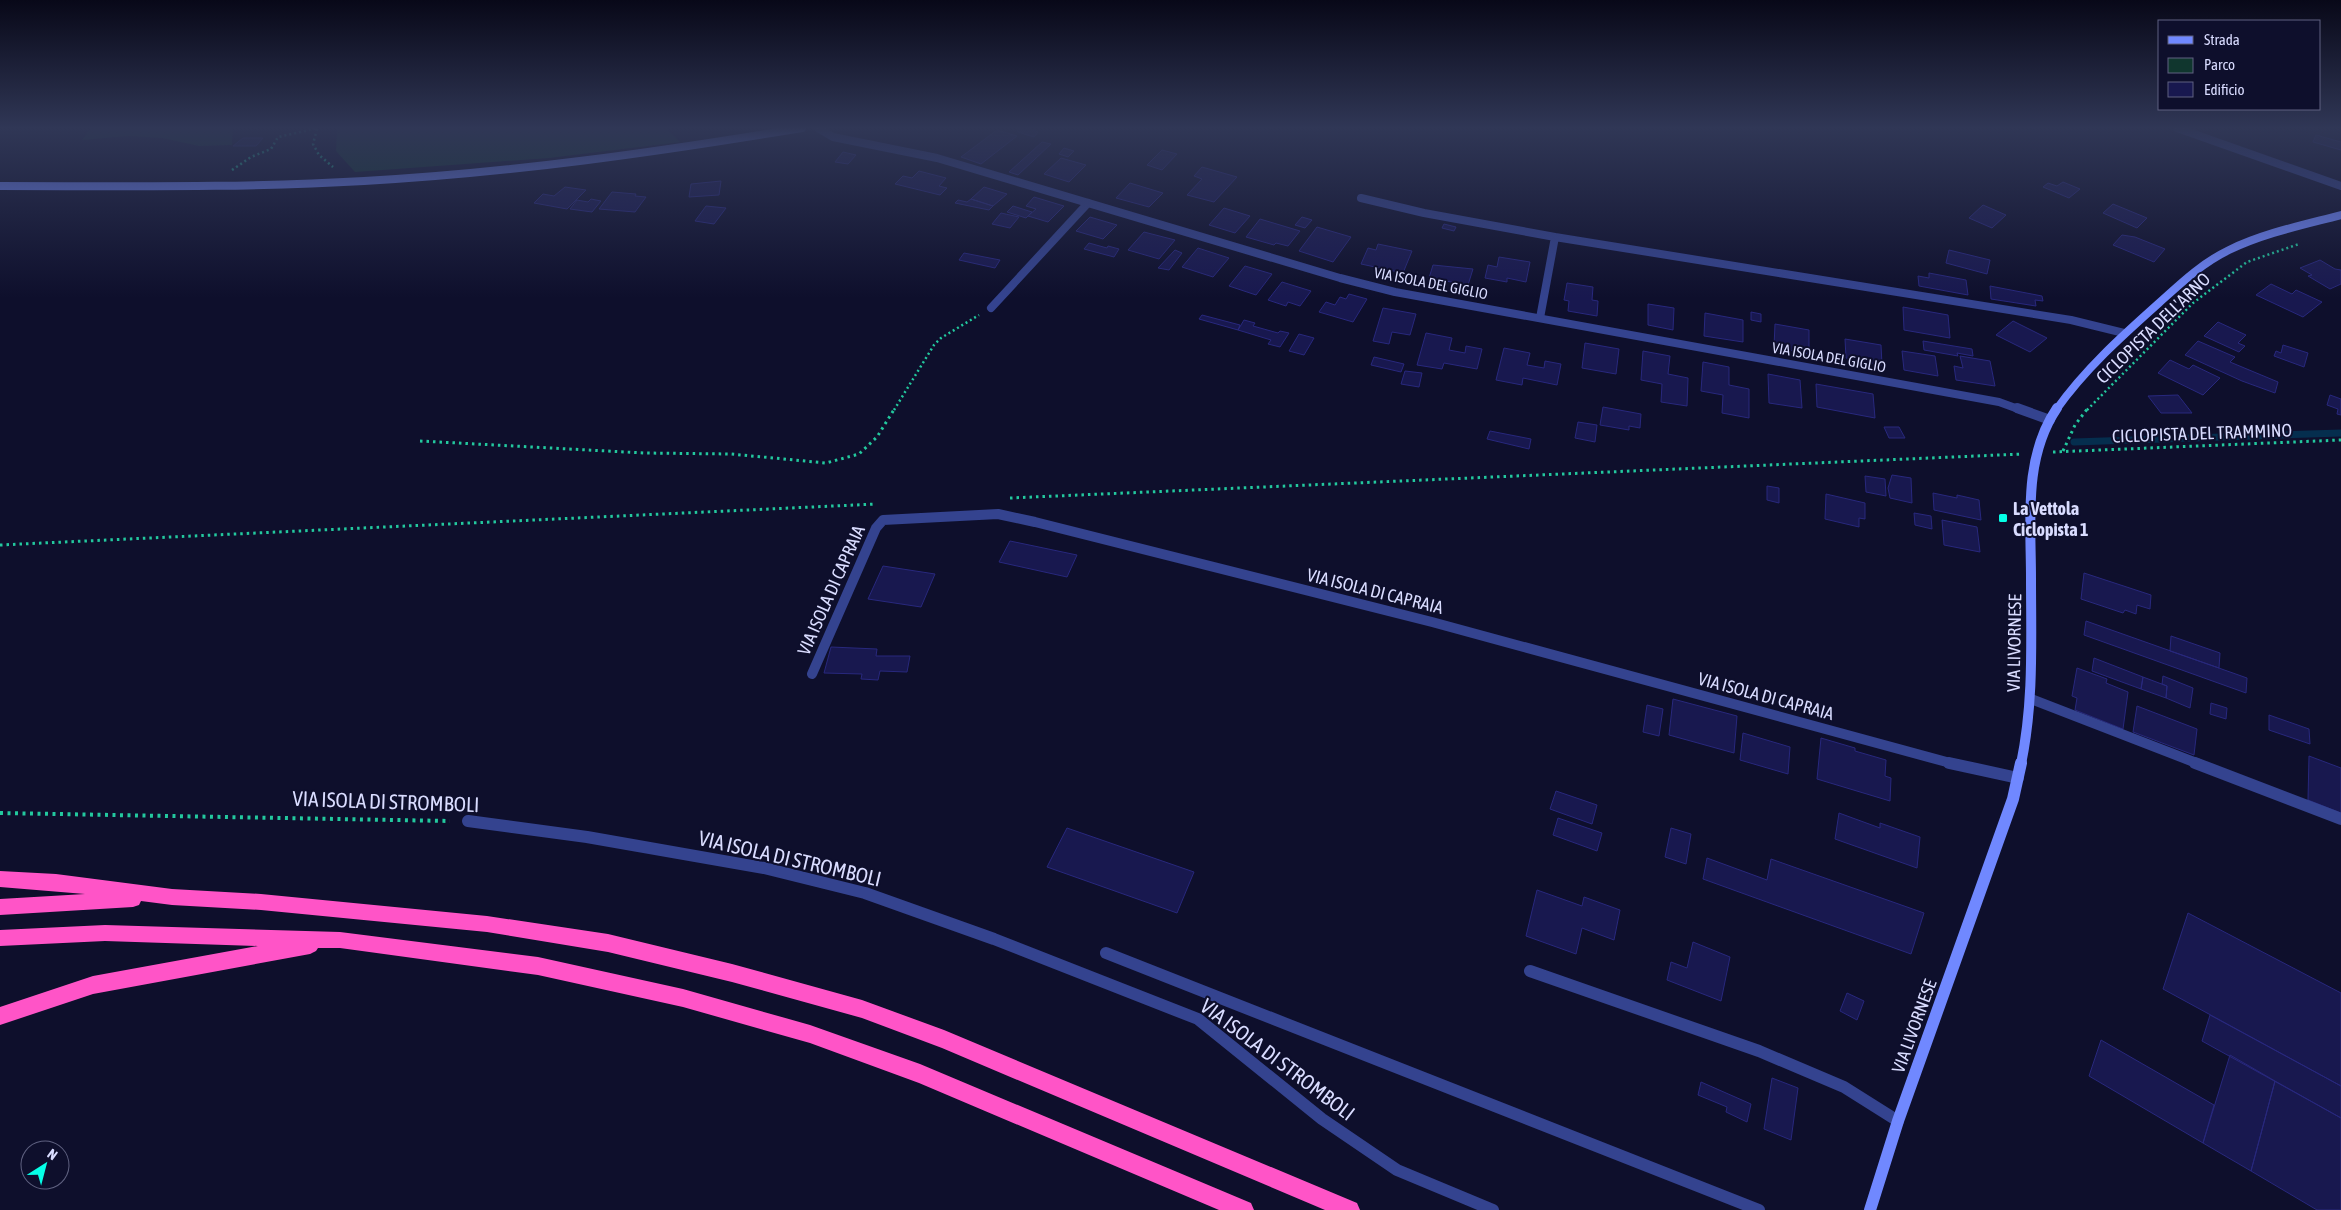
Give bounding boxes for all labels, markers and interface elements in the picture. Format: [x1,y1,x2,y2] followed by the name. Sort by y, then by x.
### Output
[2158,20,2321,110] legend
[2204,31,2240,48] text: Strada
[2204,56,2235,73] text: Parco
[2204,81,2245,98] text: Edificio
[1373,264,1490,302] street label: VIA ISOLA DEL GIGLIO
[2092,268,2214,388] street label: CICLOPISTA DELL'ARNO
[1771,339,1888,375] street label: VIA ISOLA DEL GIGLIO
[2112,419,2292,447] street label: CICLOPISTA DEL TRAMMINO
[2013,498,2088,540] place label: La Vettola Ciclopista 1
[1997,512,2009,524] marker: La Vettola Ciclopista 1
[793,522,869,658] street label: VIA ISOLA DI CAPRAIA
[1305,564,1445,618] street label: VIA ISOLA DI CAPRAIA
[2003,594,2025,692] street label: VIA LIVORNESE
[1696,668,1836,724] street label: VIA ISOLA DI CAPRAIA
[292,786,480,816] street label: VIA ISOLA DI STROMBOLI
[696,825,884,891] street label: VIA ISOLA DI STROMBOLI
[1887,976,1941,1076] street label: VIA LIVORNESE
[1196,993,1360,1125] street label: VIA ISOLA DI STROMBOLI
[20,1140,70,1190] north arrow
[45,1146,61,1163] text: N

